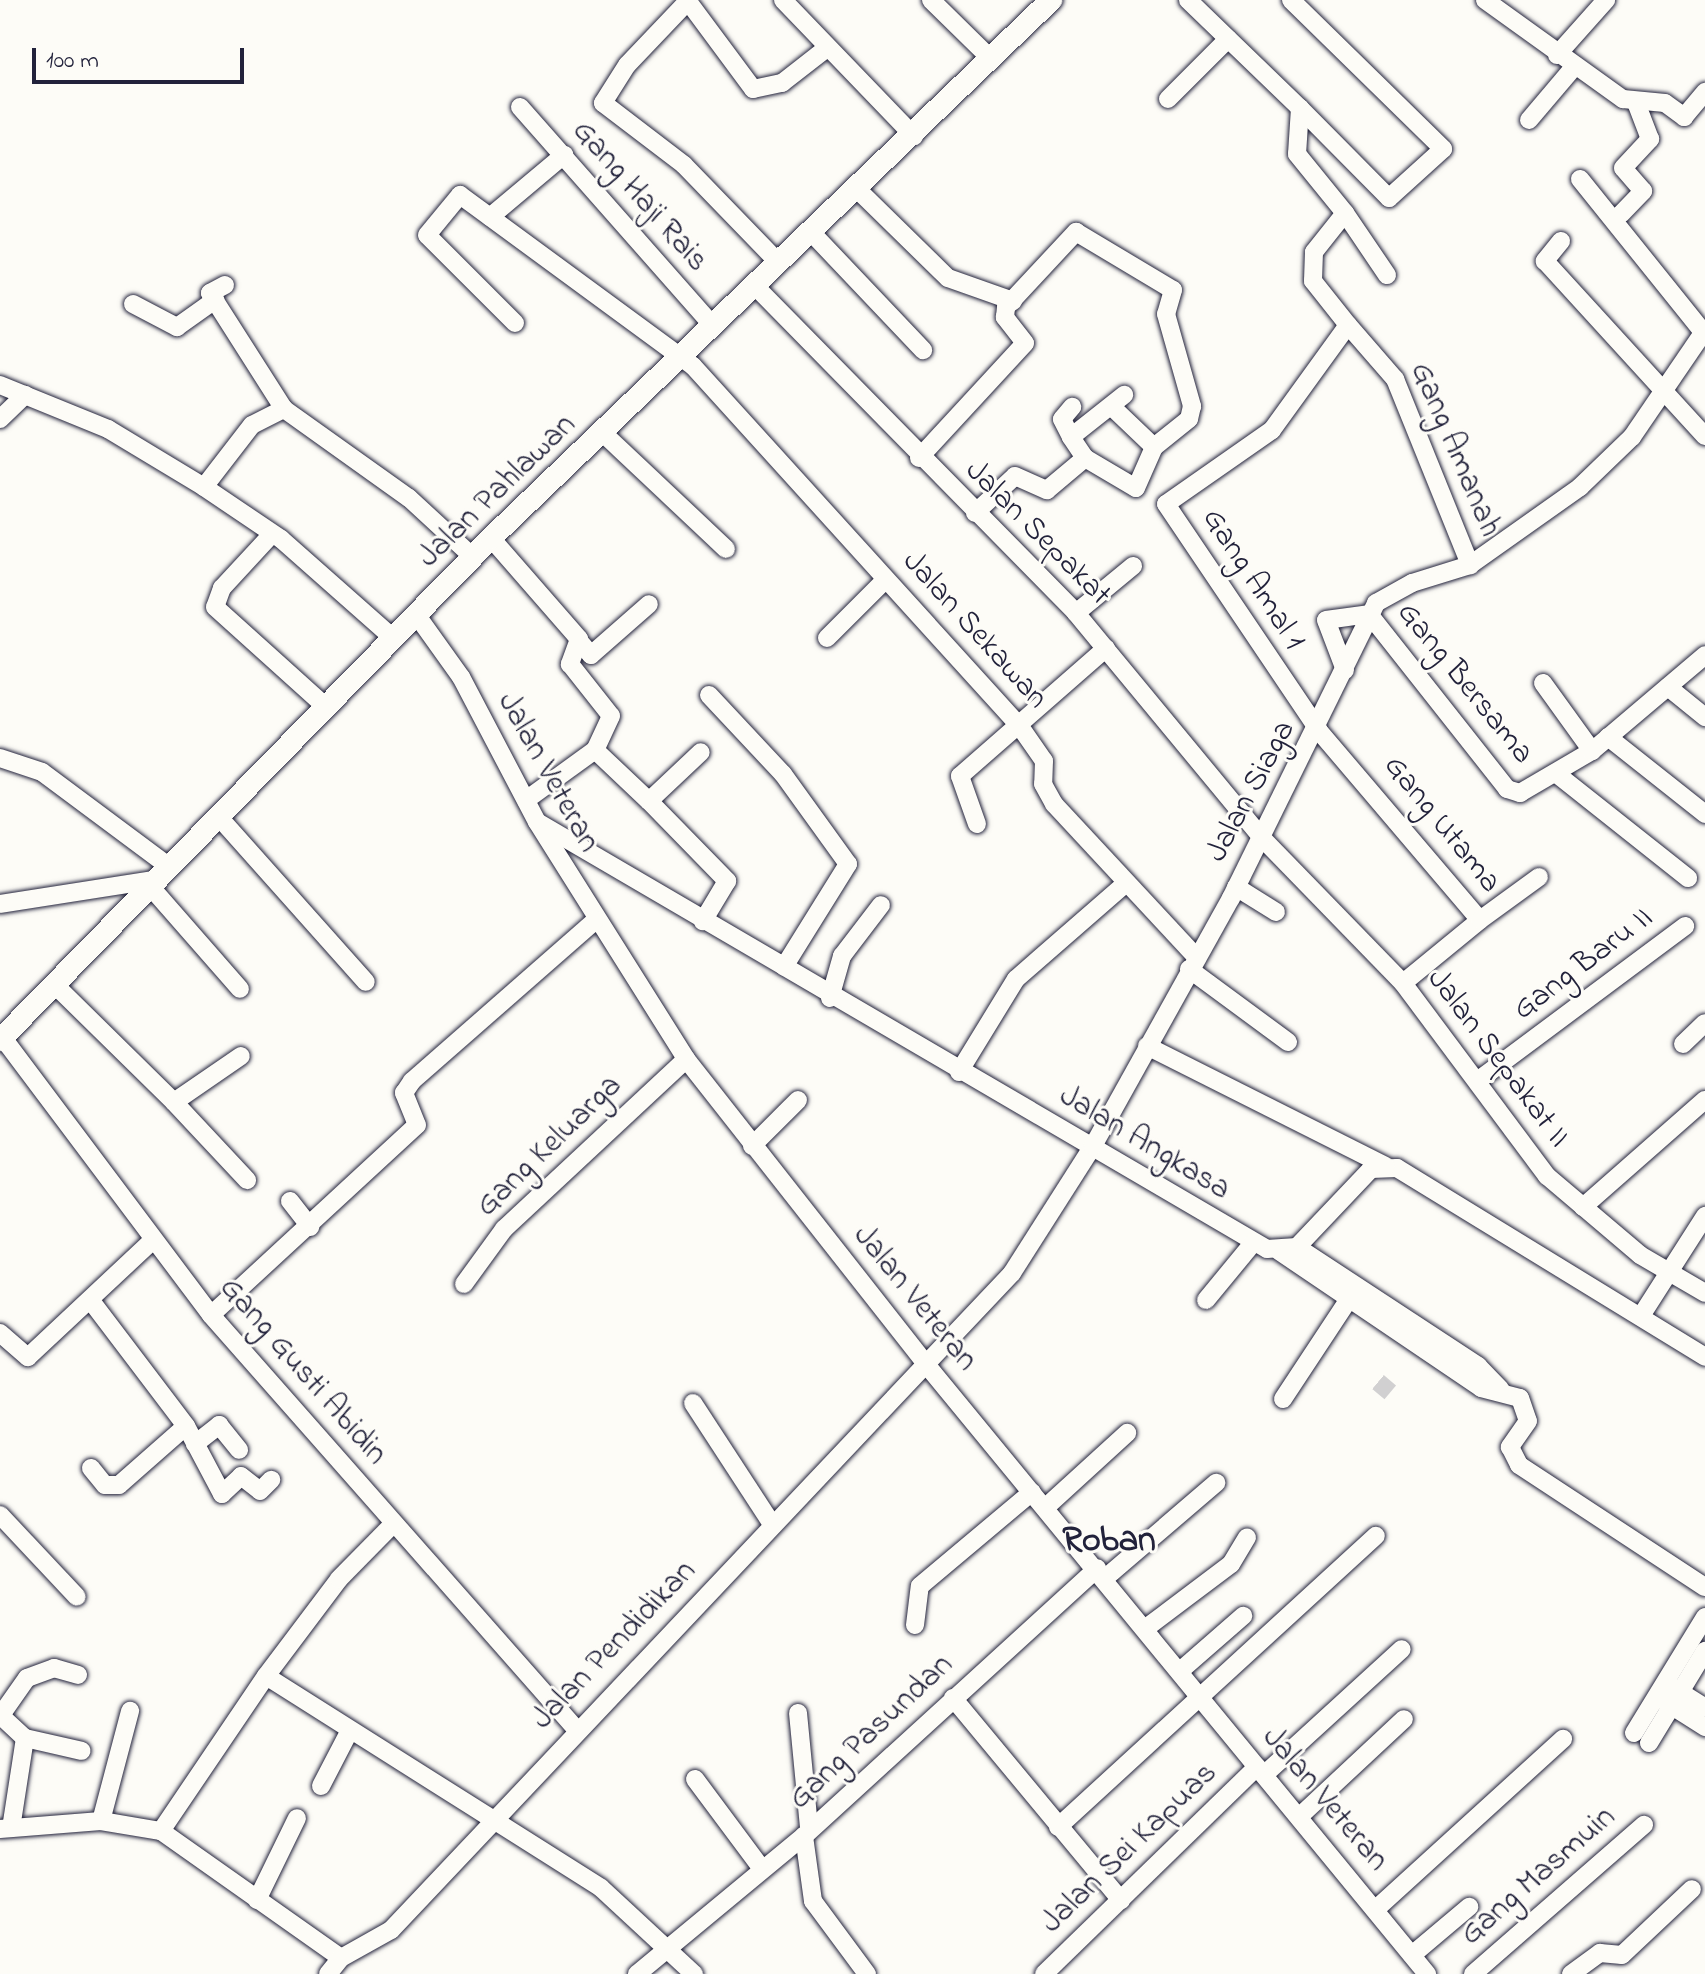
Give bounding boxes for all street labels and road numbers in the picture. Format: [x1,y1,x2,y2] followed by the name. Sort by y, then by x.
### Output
[563,113,715,281] street label: Gang Haji Rais
[1400,357,1508,543] street label: Gang Amanah
[411,407,585,577] street label: Jalan Pahlawan
[956,453,1118,615] street label: Jalan Sepakat
[1192,502,1312,658] street label: Gang Amal 1
[893,544,1055,718] street label: Jalan Sekawan
[1387,595,1541,773] street label: Gang Bersama
[487,686,607,860] street label: Jalan Veteran
[1199,715,1305,869] street label: Jalan Siaga
[1374,748,1508,902] street label: Gang Utama
[1506,900,1662,1030] street label: Gang Baru II
[1417,962,1577,1156] street label: Jalan Sepakat II
[469,1068,631,1226] street label: Gang Keluarga
[1051,1078,1237,1210] street label: Jalan Angkasa
[843,1218,985,1380] street label: Jalan Veteran
[210,1270,394,1474] street label: Gang Gusti Abidin
[525,1553,705,1739] street label: Jalan Pendidikan
[782,1647,962,1819] street label: Gang Pasundan
[1252,1720,1396,1880] street label: Jalan Veteran
[1034,1755,1226,1943] street label: Jalan Sei Kapuas
[1454,1799,1624,1955] street label: Gang Masmuin

